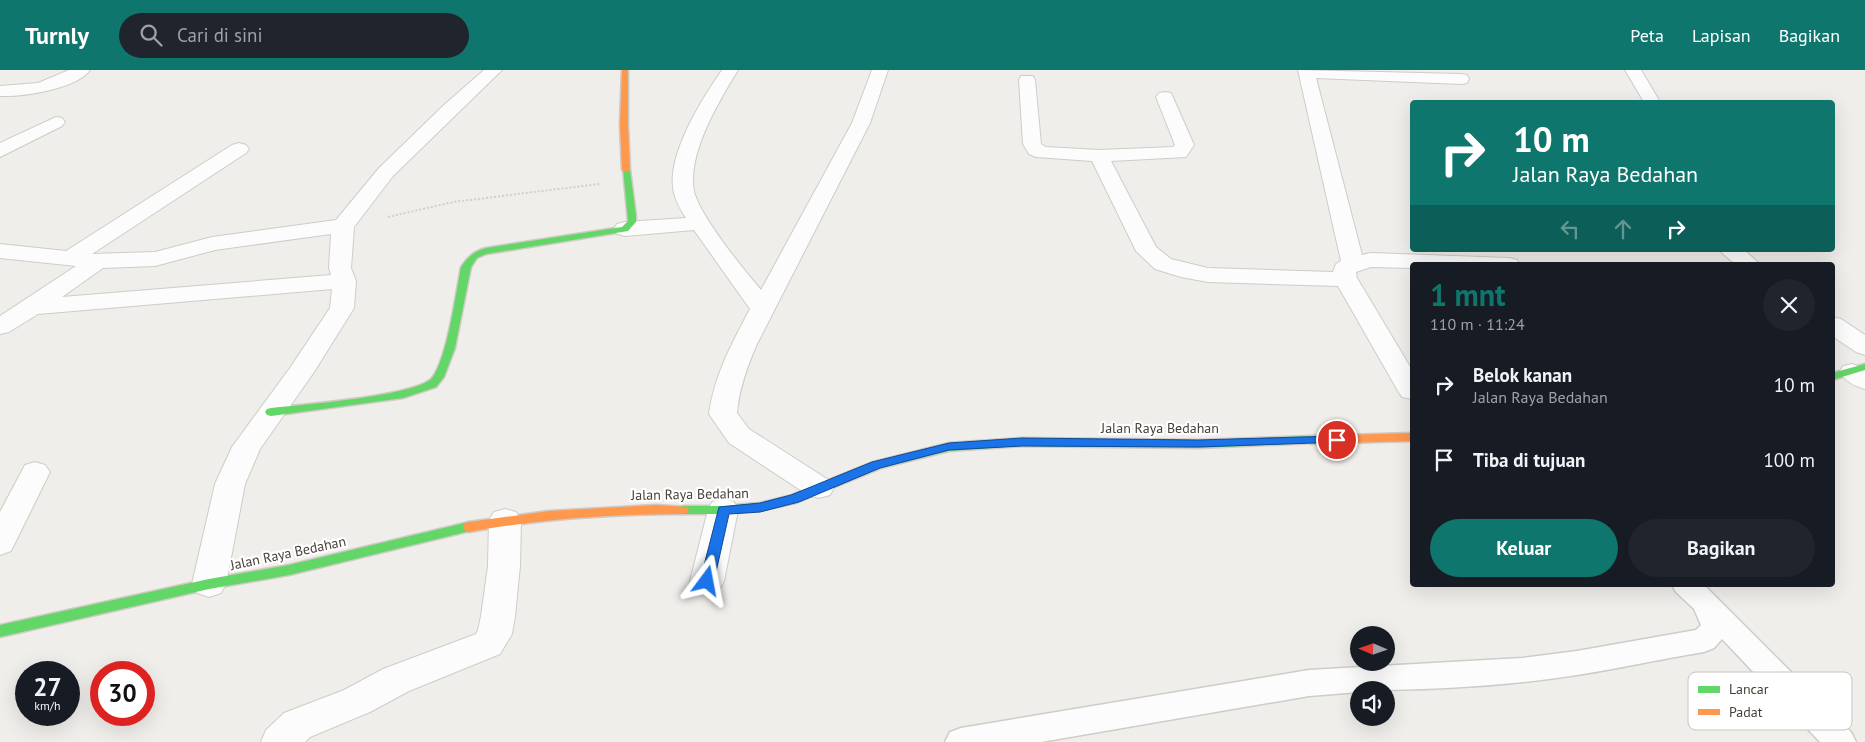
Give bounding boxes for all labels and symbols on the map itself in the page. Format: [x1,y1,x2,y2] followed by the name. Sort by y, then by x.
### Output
[1100,419,1219,437] street label: Jalan Raya Bedahan
[1316,419,1358,461] pin
[630,484,749,504] street label: Jalan Raya Bedahan
[228,532,347,574] street label: Jalan Raya Bedahan
[680,554,732,606] position arrow
[1350,626,1395,671] north arrow
[90,661,155,726] speed limit sign: 30
[1688,672,1852,730] legend
[1729,680,1769,698] text: Lancar
[1729,703,1763,721] text: Padat

